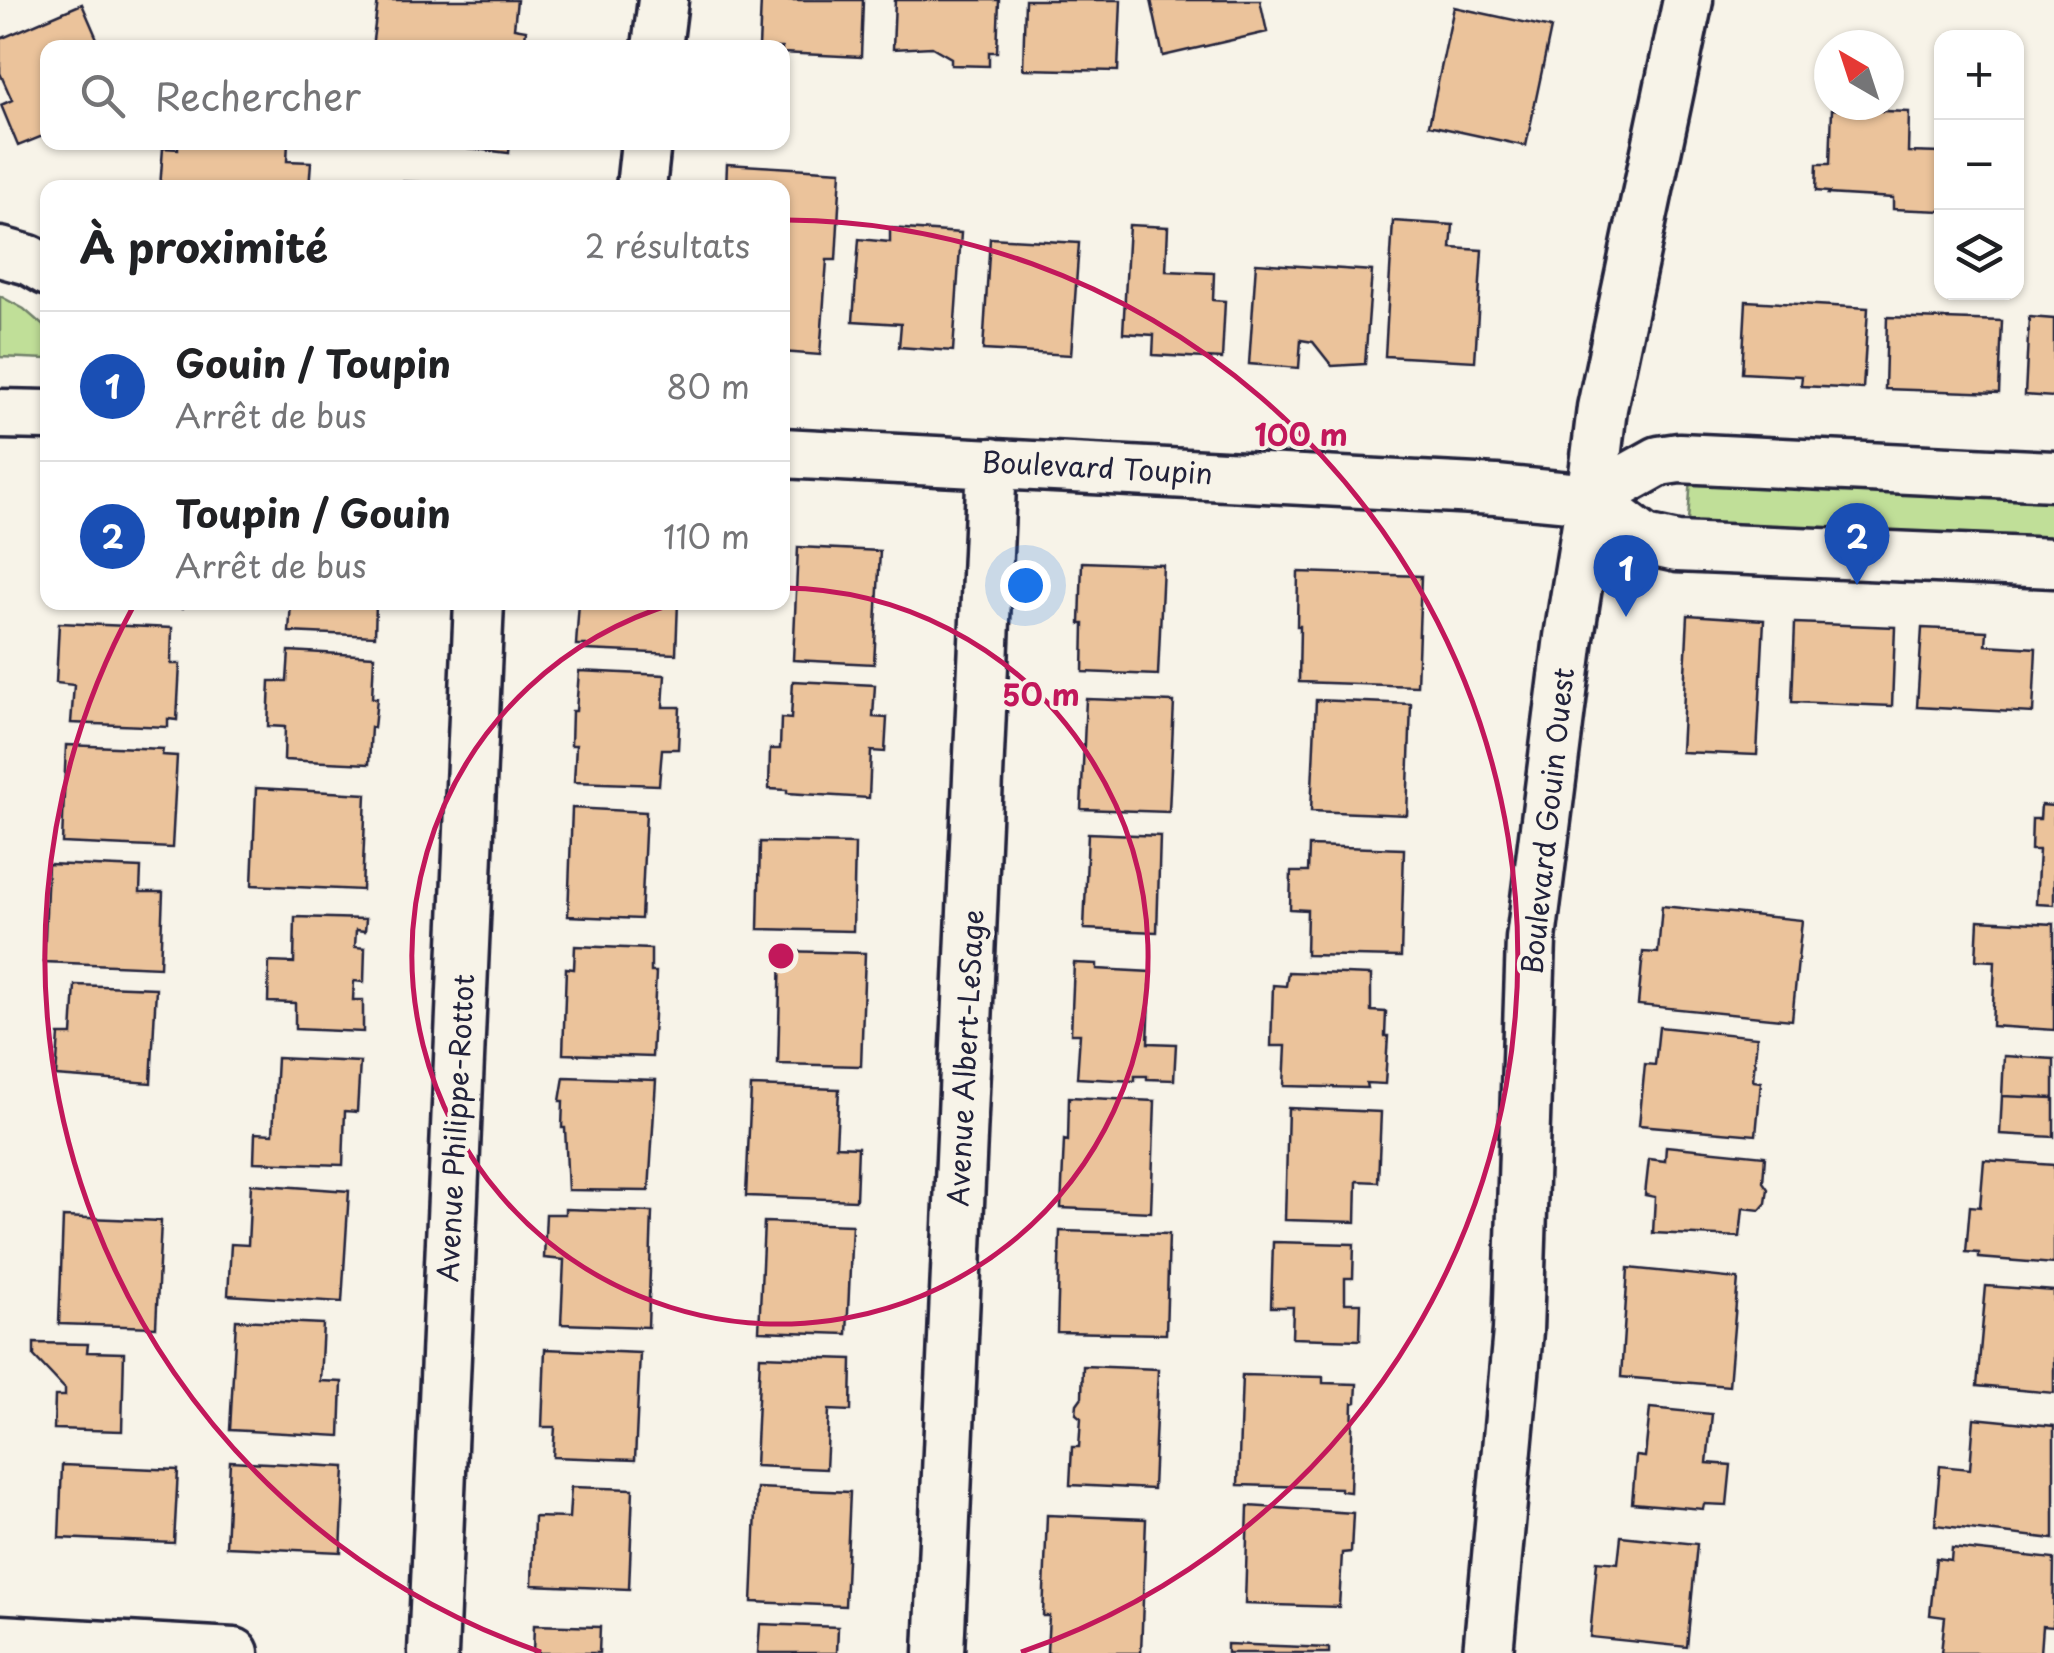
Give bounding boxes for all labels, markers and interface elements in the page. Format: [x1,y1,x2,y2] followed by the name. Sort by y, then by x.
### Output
[1814,30,1904,120] north arrow
[1934,30,2024,300] map controls
[1934,30,2024,120] button: +
[40,40,790,150] search box
[155,67,361,124] text: Rechercher
[75,68,130,123] icon: search
[1934,120,2024,210] button: −
[1934,210,2024,300] button: layers
[80,214,328,277] text: À proximité
[585,221,750,269] text: 2 résultats
[175,334,451,391] text: Gouin / Toupin
[105,362,120,410] text: 1
[666,362,750,410] text: 80 m
[175,391,367,439] text: Arrêt de bus
[1254,411,1348,456] text: 100 m
[980,439,1214,494] street label: Boulevard Toupin
[175,484,451,541] text: Toupin / Gouin
[1824,502,1890,585] pin: 2
[101,512,124,560] text: 2
[663,512,750,560] text: 110 m
[1594,534,1658,617] pin: 1
[175,541,367,589] text: Arrêt de bus
[1000,560,1051,611] your location
[1509,665,1584,976] street label: Boulevard Gouin Ouest
[1002,671,1080,716] text: 50 m
[935,908,994,1207] street label: Avenue Albert-LeSage
[763,938,799,974] centre of rings
[425,973,484,1283] street label: Avenue Philippe-Rottot

